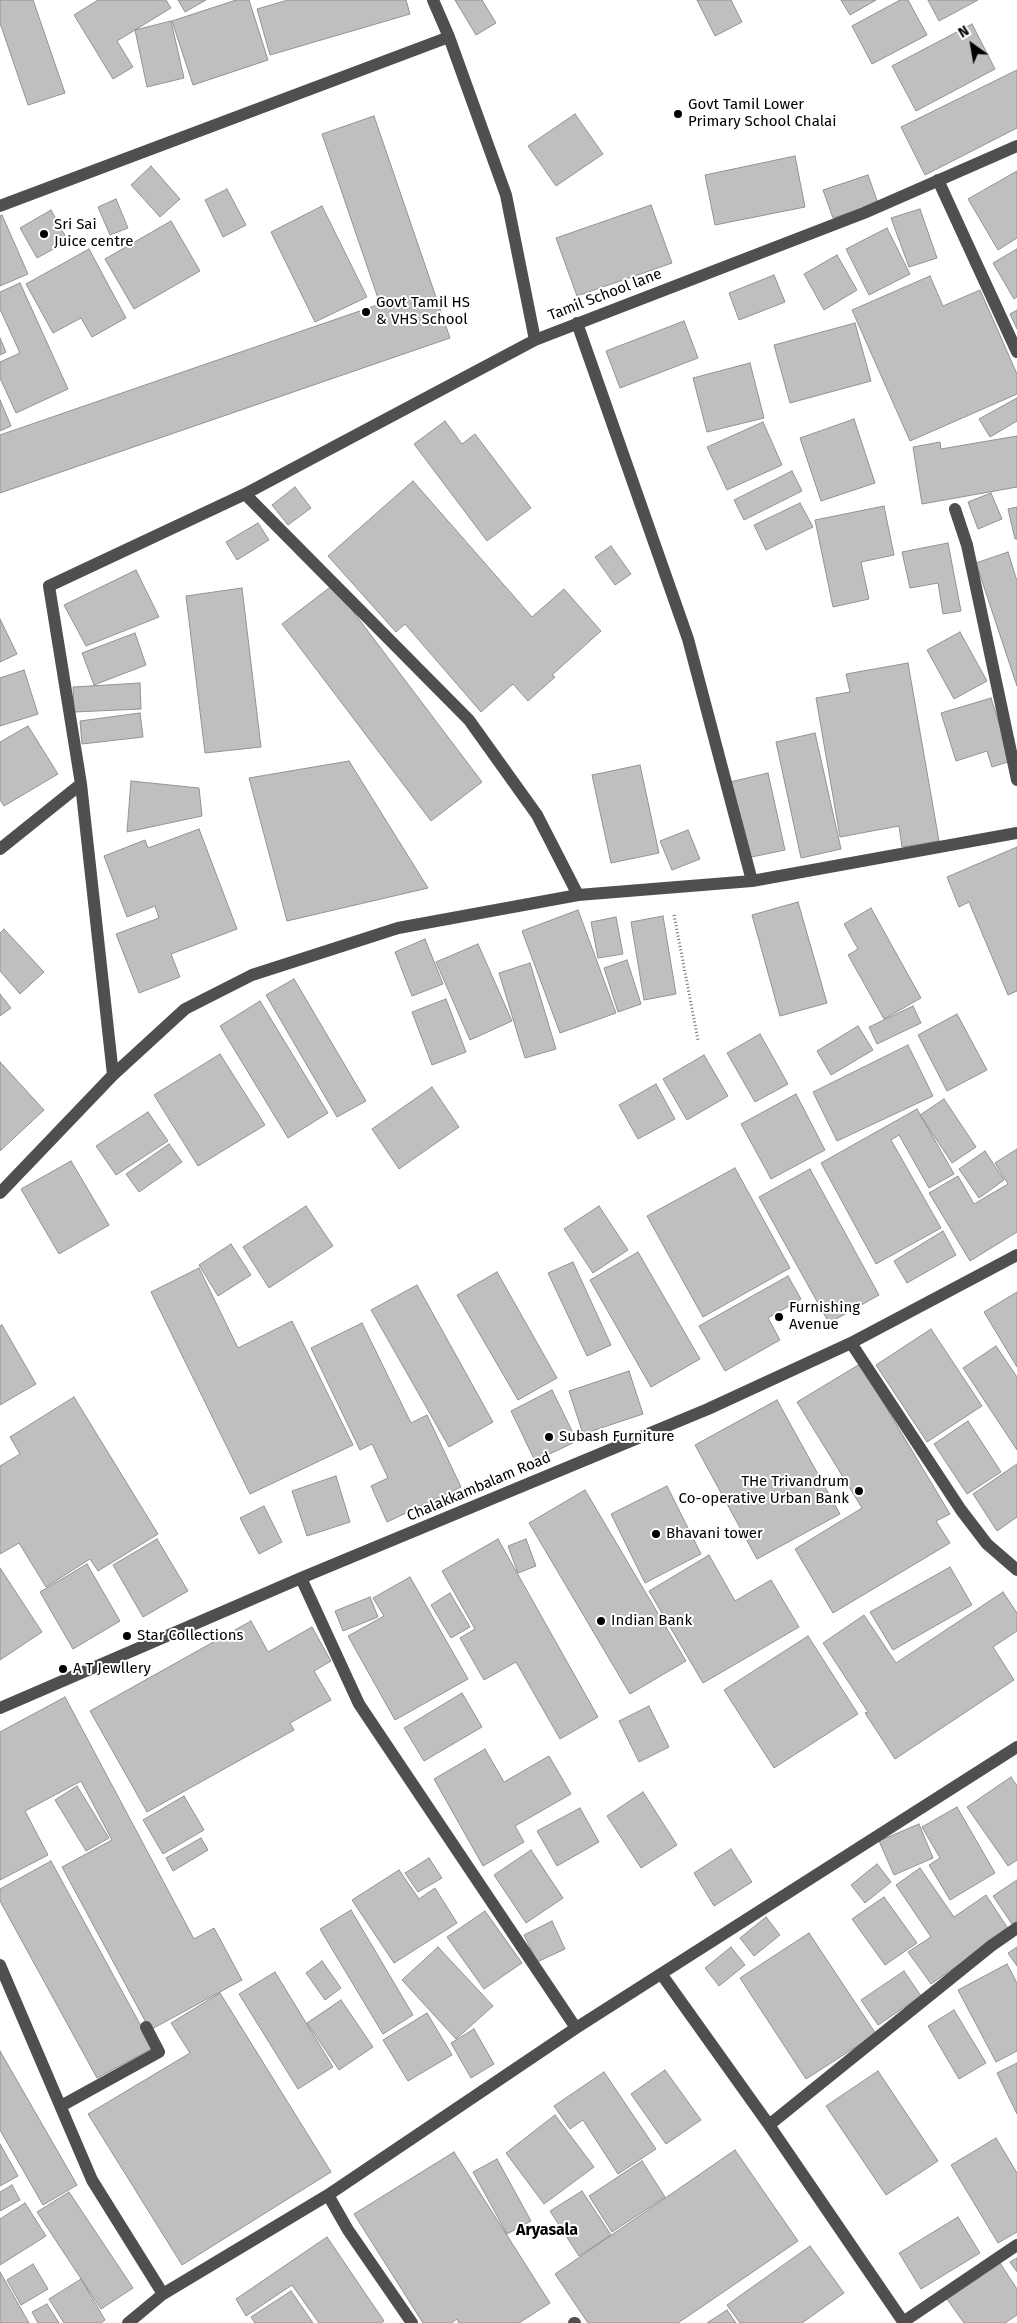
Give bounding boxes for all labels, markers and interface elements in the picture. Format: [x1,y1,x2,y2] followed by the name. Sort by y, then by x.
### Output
[947,20,997,70] north arrow
[955,22,972,42] text: N
[688,96,836,131] place label: Govt Tamil Lower Primary School Chalai
[672,108,684,120] marker: Govt Tamil Lower Primary School Chalai
[54,216,133,251] place label: Sri Sai Juice centre
[38,228,50,240] marker: Sri Sai Juice centre
[546,265,664,325] street label: Tamil School lane
[376,294,470,329] place label: Govt Tamil HS & VHS School
[360,306,372,318] marker: Govt Tamil HS & VHS School
[789,1299,860,1334] place label: Furnishing Avenue
[773,1311,785,1323] marker: Furnishing Avenue
[559,1428,674,1446] place label: Subash Furniture
[543,1431,555,1443] marker: Subash Furniture
[404,1449,554,1525] street label: Chalakkambalam Road
[679,1473,849,1508] place label: THe Trivandrum Co-operative Urban Bank
[853,1485,865,1497] marker: THe Trivandrum Co-operative Urban Bank
[666,1525,763,1543] place label: Bhavani tower
[650,1528,662,1540] marker: Bhavani tower
[611,1612,692,1630] place label: Indian Bank
[595,1615,607,1627] marker: Indian Bank
[137,1627,244,1645] place label: Star Collections
[121,1630,133,1642] marker: Star Collections
[73,1660,151,1678] place label: A T Jewllery
[57,1663,69,1675] marker: A T Jewllery
[516,2221,578,2241] district label: Aryasala

